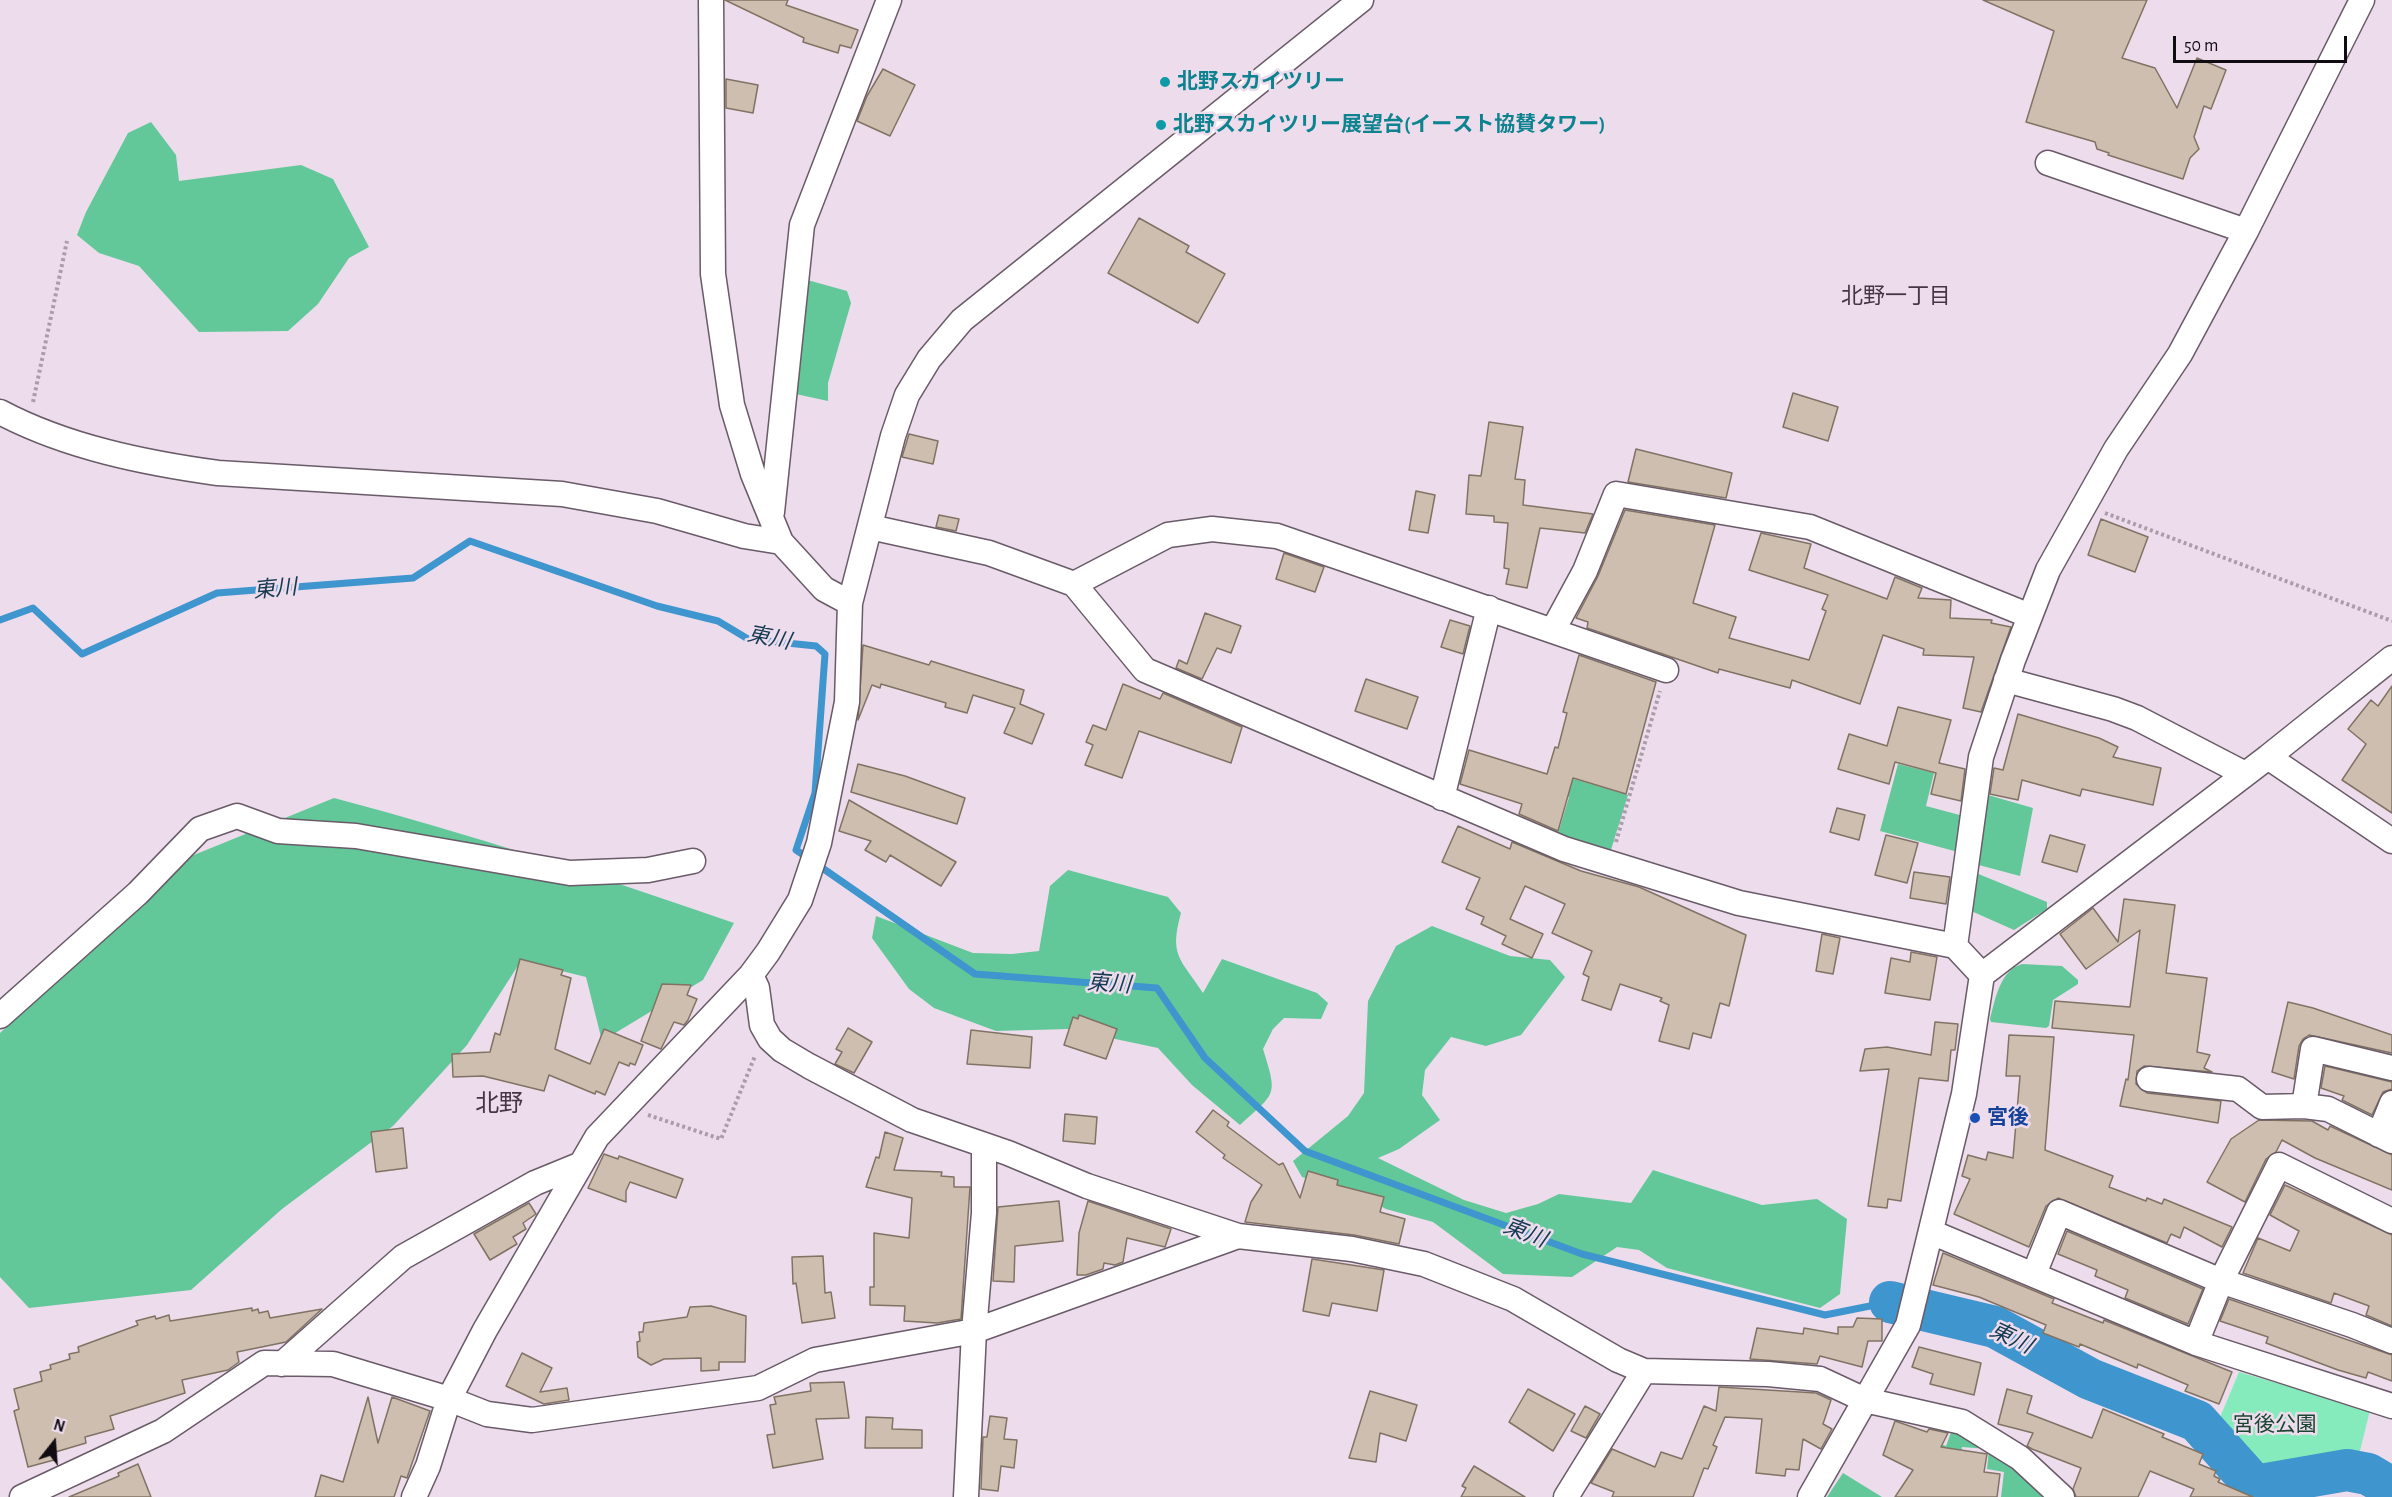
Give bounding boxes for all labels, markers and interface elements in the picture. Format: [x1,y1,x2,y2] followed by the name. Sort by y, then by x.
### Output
[2176,24,2350,62] scale bar
[2184,37,2218,55] text: 50 m
[1177,69,1345,95] place label: 北野スカイツリー
[1158,75,1172,89] marker: 北野スカイツリー
[1173,112,1605,138] place label: 北野スカイツリー展望台(イースト協賛タワー)
[1154,118,1168,132] marker: 北野スカイツリー展望台(イースト協賛タワー)
[1841,283,1951,309] district label: 北野一丁目
[252,574,298,604] water label: 東川
[745,621,793,655] water label: 東川
[1086,969,1132,999] water label: 東川
[475,1090,523,1118] district label: 北野
[1987,1105,2029,1131] place label: 宮後
[1968,1111,1982,1125] marker: 宮後
[1500,1213,1550,1253] water label: 東川
[1985,1317,2037,1359] water label: 東川
[2233,1412,2317,1438] park label: 宮後公園
[24,1413,84,1473] north arrow
[52,1417,67,1435] text: N

